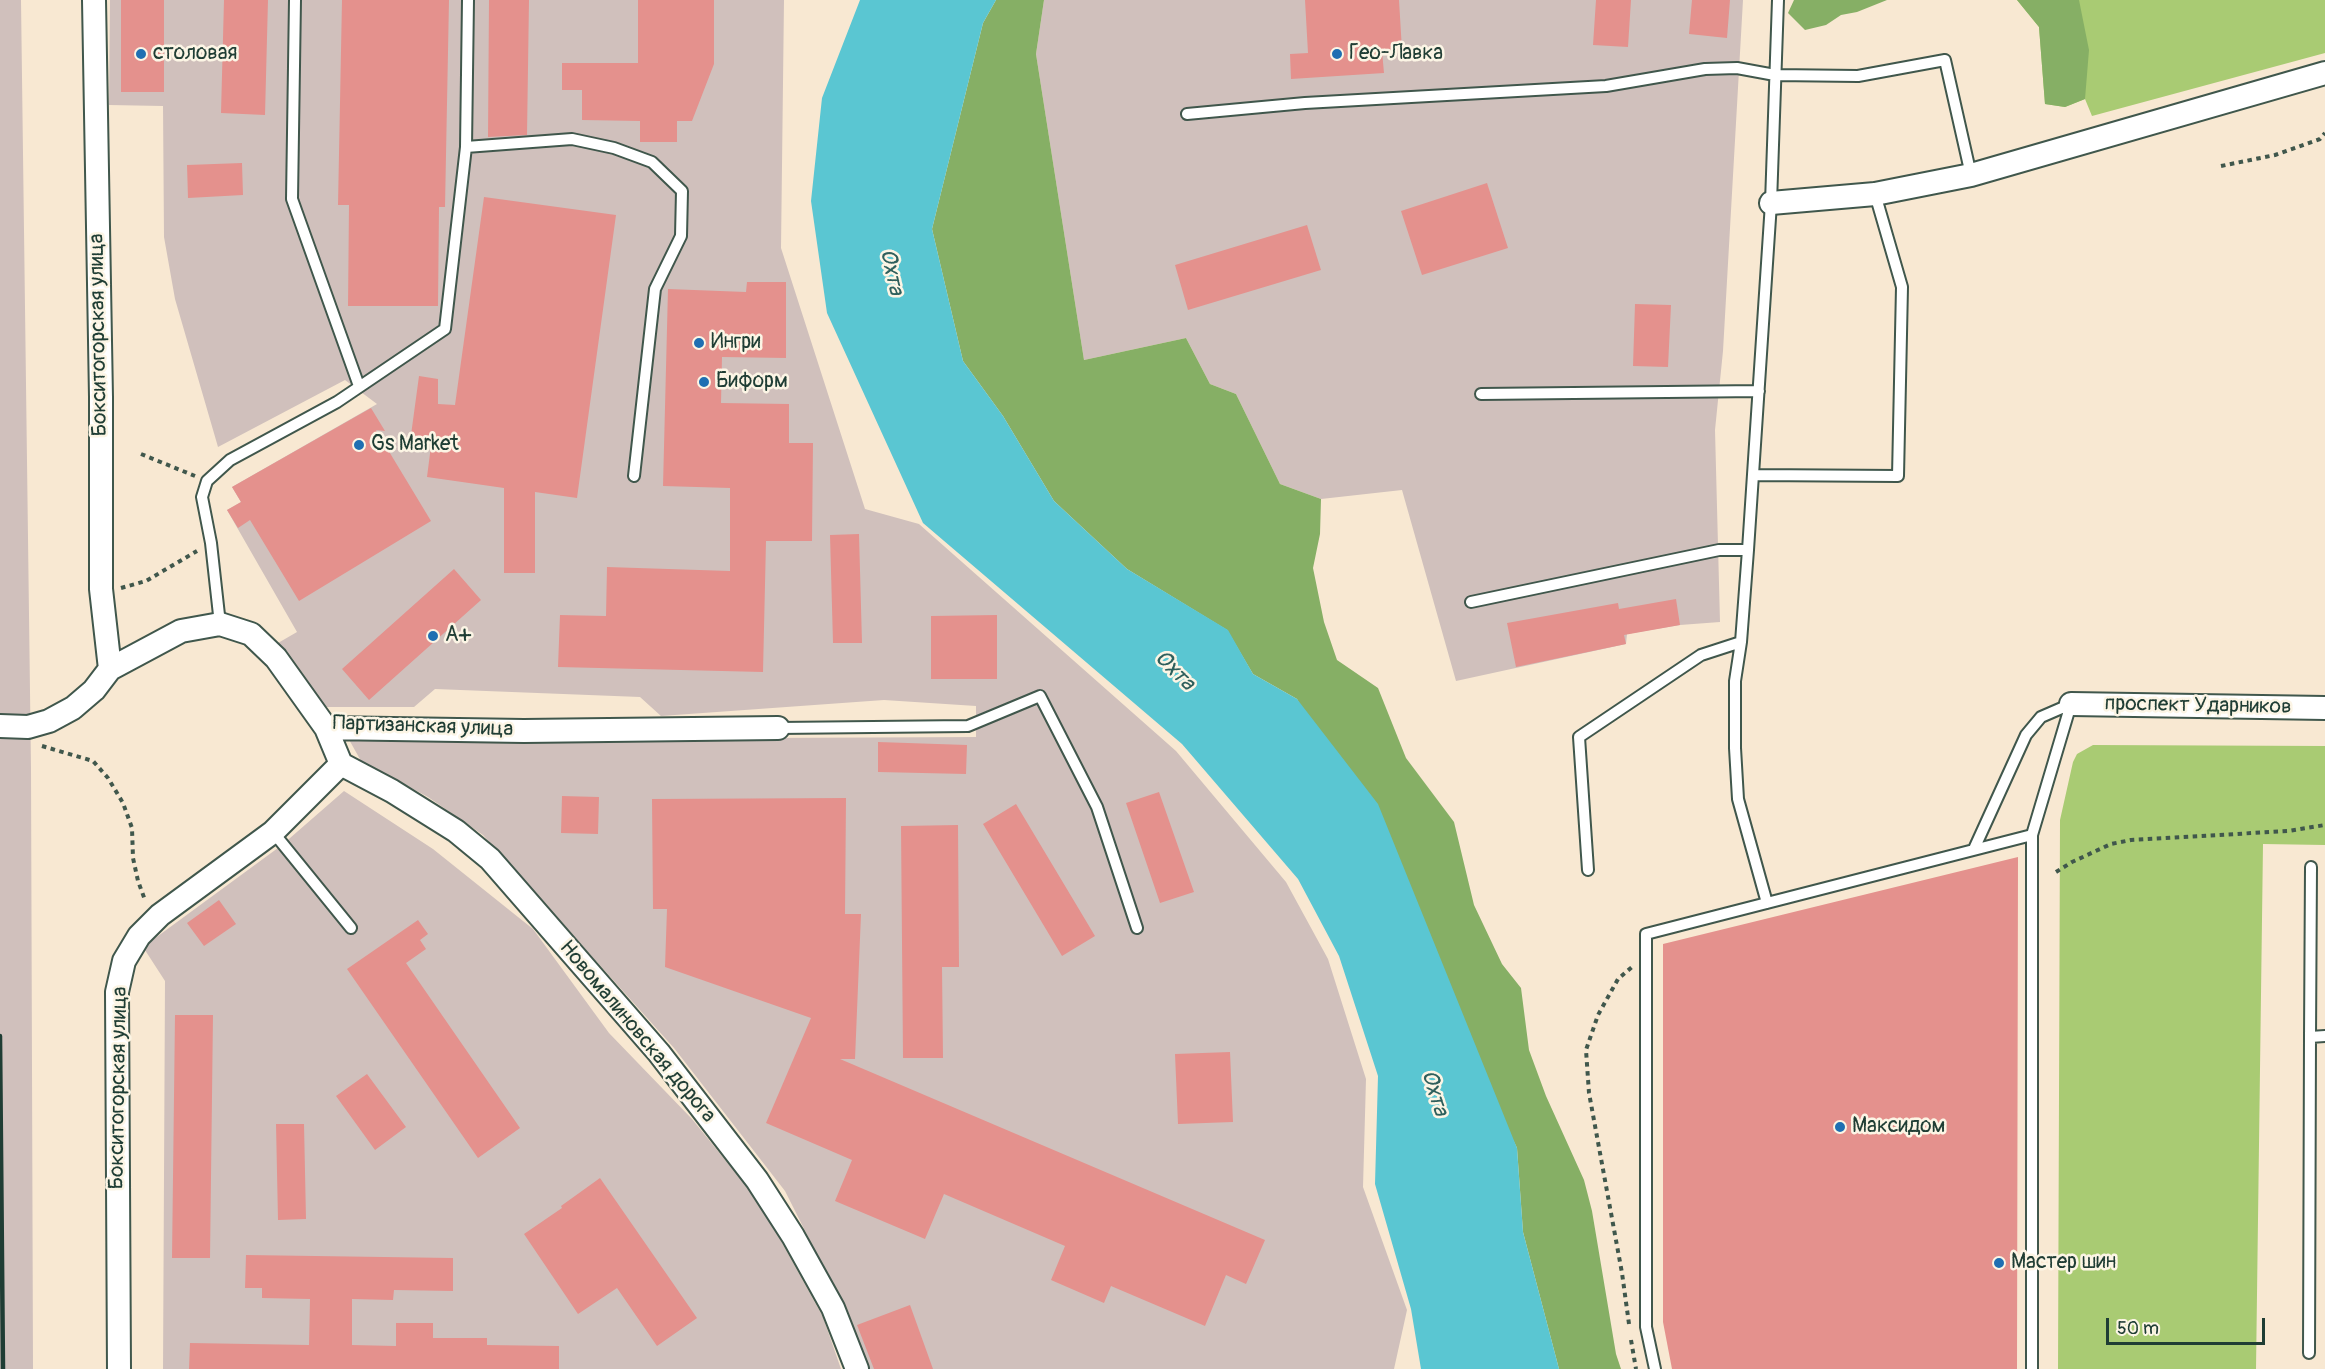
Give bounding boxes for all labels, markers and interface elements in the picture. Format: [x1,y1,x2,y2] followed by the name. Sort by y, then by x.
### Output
[153,41,237,67] place label: столовая
[1349,41,1443,67] place label: Гео-Лавка
[134,47,148,61] marker: столовая
[1330,47,1344,61] marker: Гео-Лавка
[85,233,113,437] street label: Бокситогорская улица
[873,247,909,297] water label: Охта
[711,330,760,356] place label: Ингри
[692,336,706,350] marker: Ингри
[716,369,788,395] place label: Биформ
[697,375,711,389] marker: Биформ
[371,432,459,458] place label: Gs Market
[352,438,366,452] marker: Gs Market
[445,623,471,649] place label: А+
[426,629,440,643] marker: А+
[1148,645,1200,697] water label: Охта
[2104,692,2292,720] street label: проспект Ударников
[332,711,514,743] street label: Партизанская улица
[553,936,721,1128] street label: Новомалиновская дорога
[105,986,133,1190] street label: Бокситогорская улица
[1415,1067,1453,1119] water label: Охта
[1852,1114,1945,1140] place label: Максидом
[1833,1120,1847,1134] marker: Максидом
[2011,1250,2116,1276] place label: Мастер шин
[1992,1256,2006,1270] marker: Мастер шин
[2109,1306,2268,1344] scale bar
[2117,1317,2159,1340] text: 50 m

